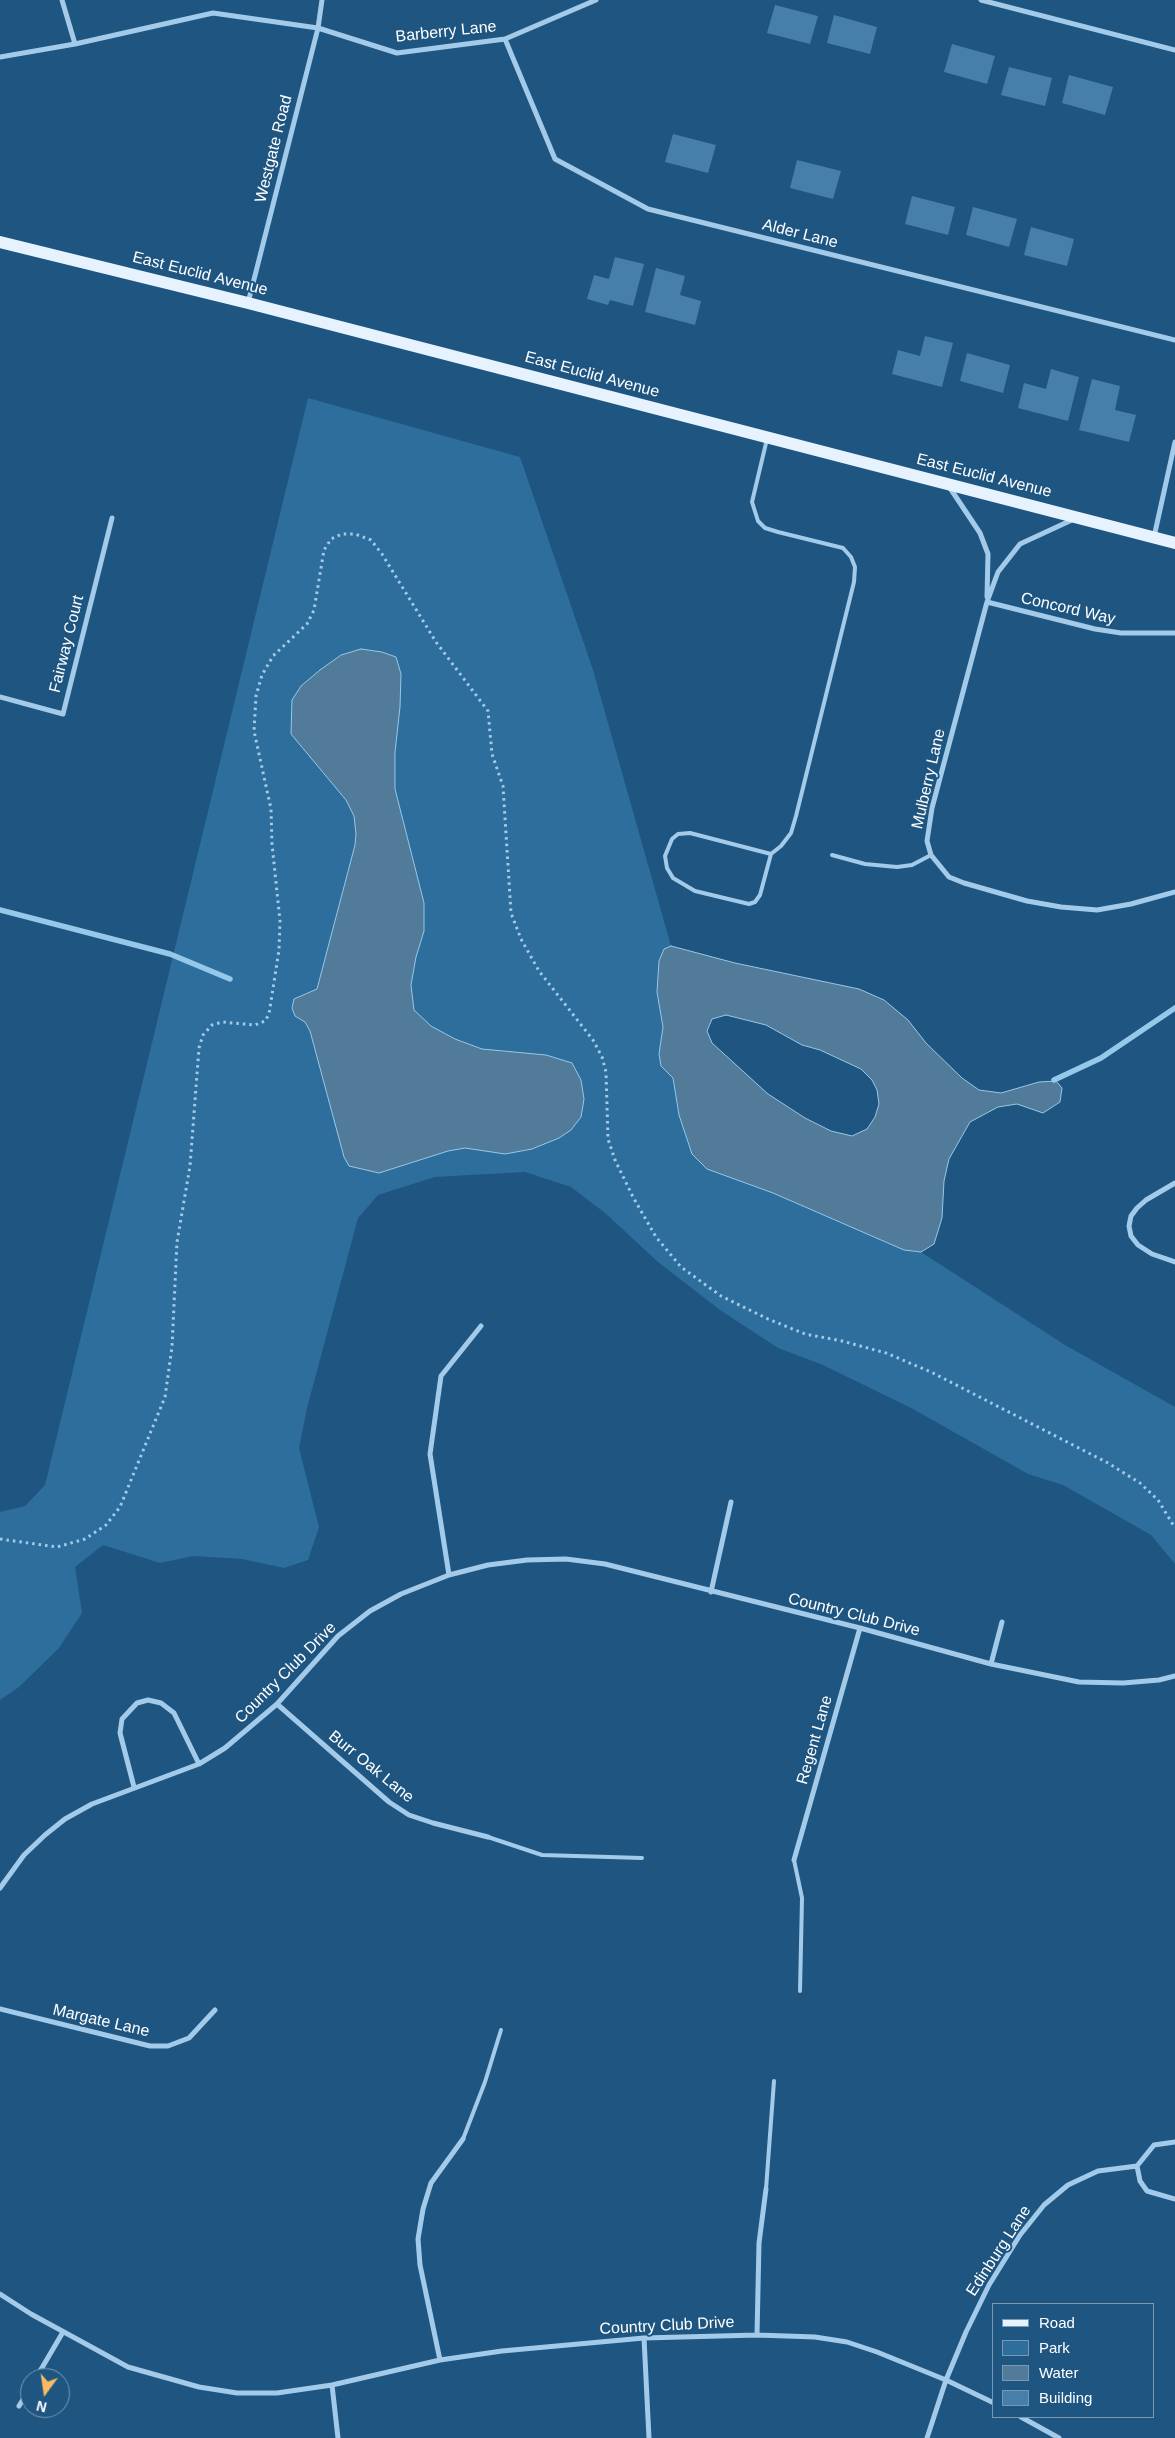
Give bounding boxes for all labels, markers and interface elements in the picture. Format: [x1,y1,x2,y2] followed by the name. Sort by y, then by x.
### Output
[395,17,497,47] street label: Barberry Lane
[251,93,297,205] street label: Westgate Road
[760,215,840,253] street label: Alder Lane
[131,248,269,300] street label: East Euclid Avenue
[523,348,661,402] street label: East Euclid Avenue
[915,450,1053,502] street label: East Euclid Avenue
[1019,589,1117,629] street label: Concord Way
[46,593,88,695] street label: Fairway Court
[908,727,950,831] street label: Mulberry Lane
[786,1589,922,1641] street label: Country Club Drive
[231,1618,341,1728] street label: Country Club Drive
[793,1693,837,1787] street label: Regent Lane
[325,1727,417,1807] street label: Burr Oak Lane
[51,2001,151,2041] street label: Margate Lane
[963,2202,1035,2300] street label: Edinburg Lane
[992,2303,1155,2418] legend
[599,2313,735,2339] street label: Country Club Drive
[1039,2314,1075,2331] text: Road
[1039,2339,1070,2356] text: Park
[1039,2364,1078,2381] text: Water
[20,2368,70,2418] north arrow
[1039,2389,1092,2406] text: Building
[35,2398,48,2416] text: N

